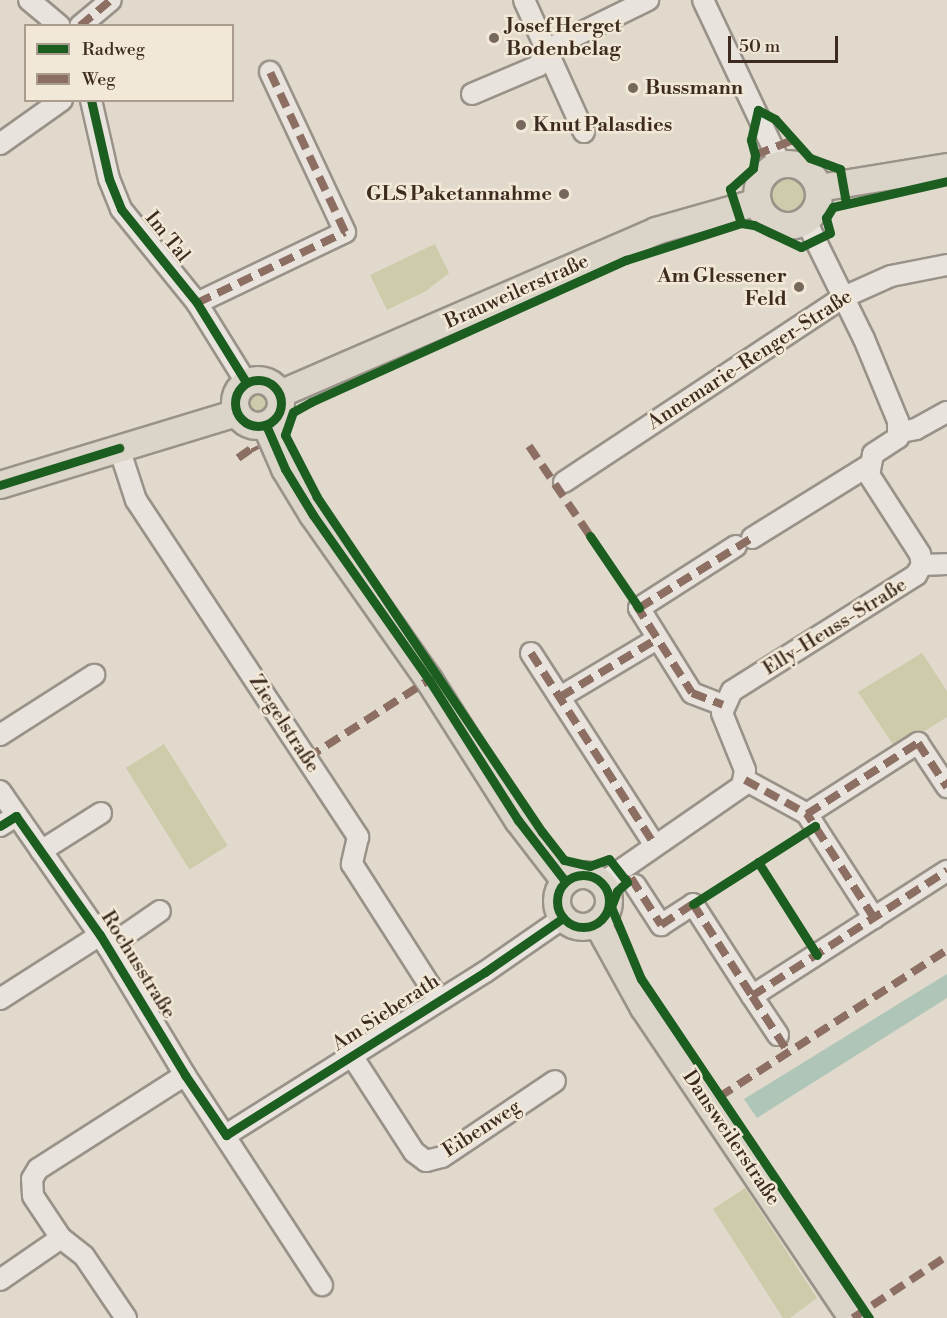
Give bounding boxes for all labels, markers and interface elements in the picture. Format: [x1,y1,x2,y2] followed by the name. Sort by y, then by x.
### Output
[506,14,621,61] place label: Josef Herget Bodenbelag
[24,24,234,102] legend
[731,24,840,62] scale bar
[487,31,501,45] marker: Josef Herget Bodenbelag
[739,35,780,58] text: 50 m
[82,38,145,61] text: Radweg
[82,68,116,91] text: Weg
[645,76,743,100] place label: Bussmann
[626,81,640,95] marker: Bussmann
[533,113,672,137] place label: Knut Palasdies
[514,118,528,132] marker: Knut Palasdies
[366,182,552,206] place label: GLS Paketannahme
[557,187,571,201] marker: GLS Paketannahme
[139,207,195,267] street label: Im Tal
[441,249,593,335] street label: Brauweilerstraße
[657,264,787,311] place label: Am Glessener Feld
[792,280,806,294] marker: Am Glessener Feld
[643,285,857,435] street label: Annemarie-Renger-Straße
[759,573,911,681] street label: Elly-Heuss-Straße
[243,671,325,777] street label: Ziegelstraße
[95,907,181,1023] street label: Rochusstraße
[328,969,444,1057] street label: Am Sieberath
[677,1066,785,1210] street label: Dansweilerstraße
[439,1095,525,1163] street label: Eibenweg

